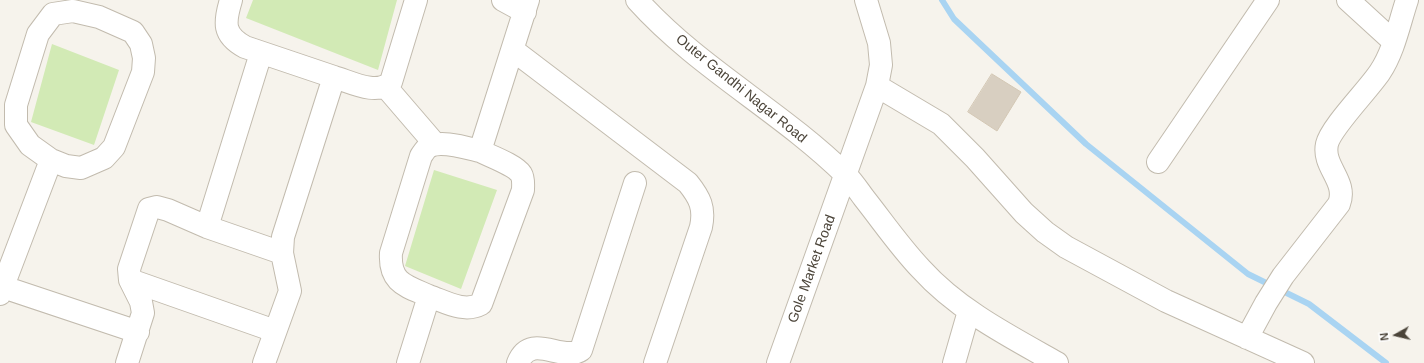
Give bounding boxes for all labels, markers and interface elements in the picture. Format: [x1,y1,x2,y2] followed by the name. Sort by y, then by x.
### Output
[672,31,810,147] street label: Outer Gandhi Nagar Road
[785,213,839,325] street label: Gole Market Road
[1376,315,1416,355] north arrow
[1378,332,1391,341] text: N

